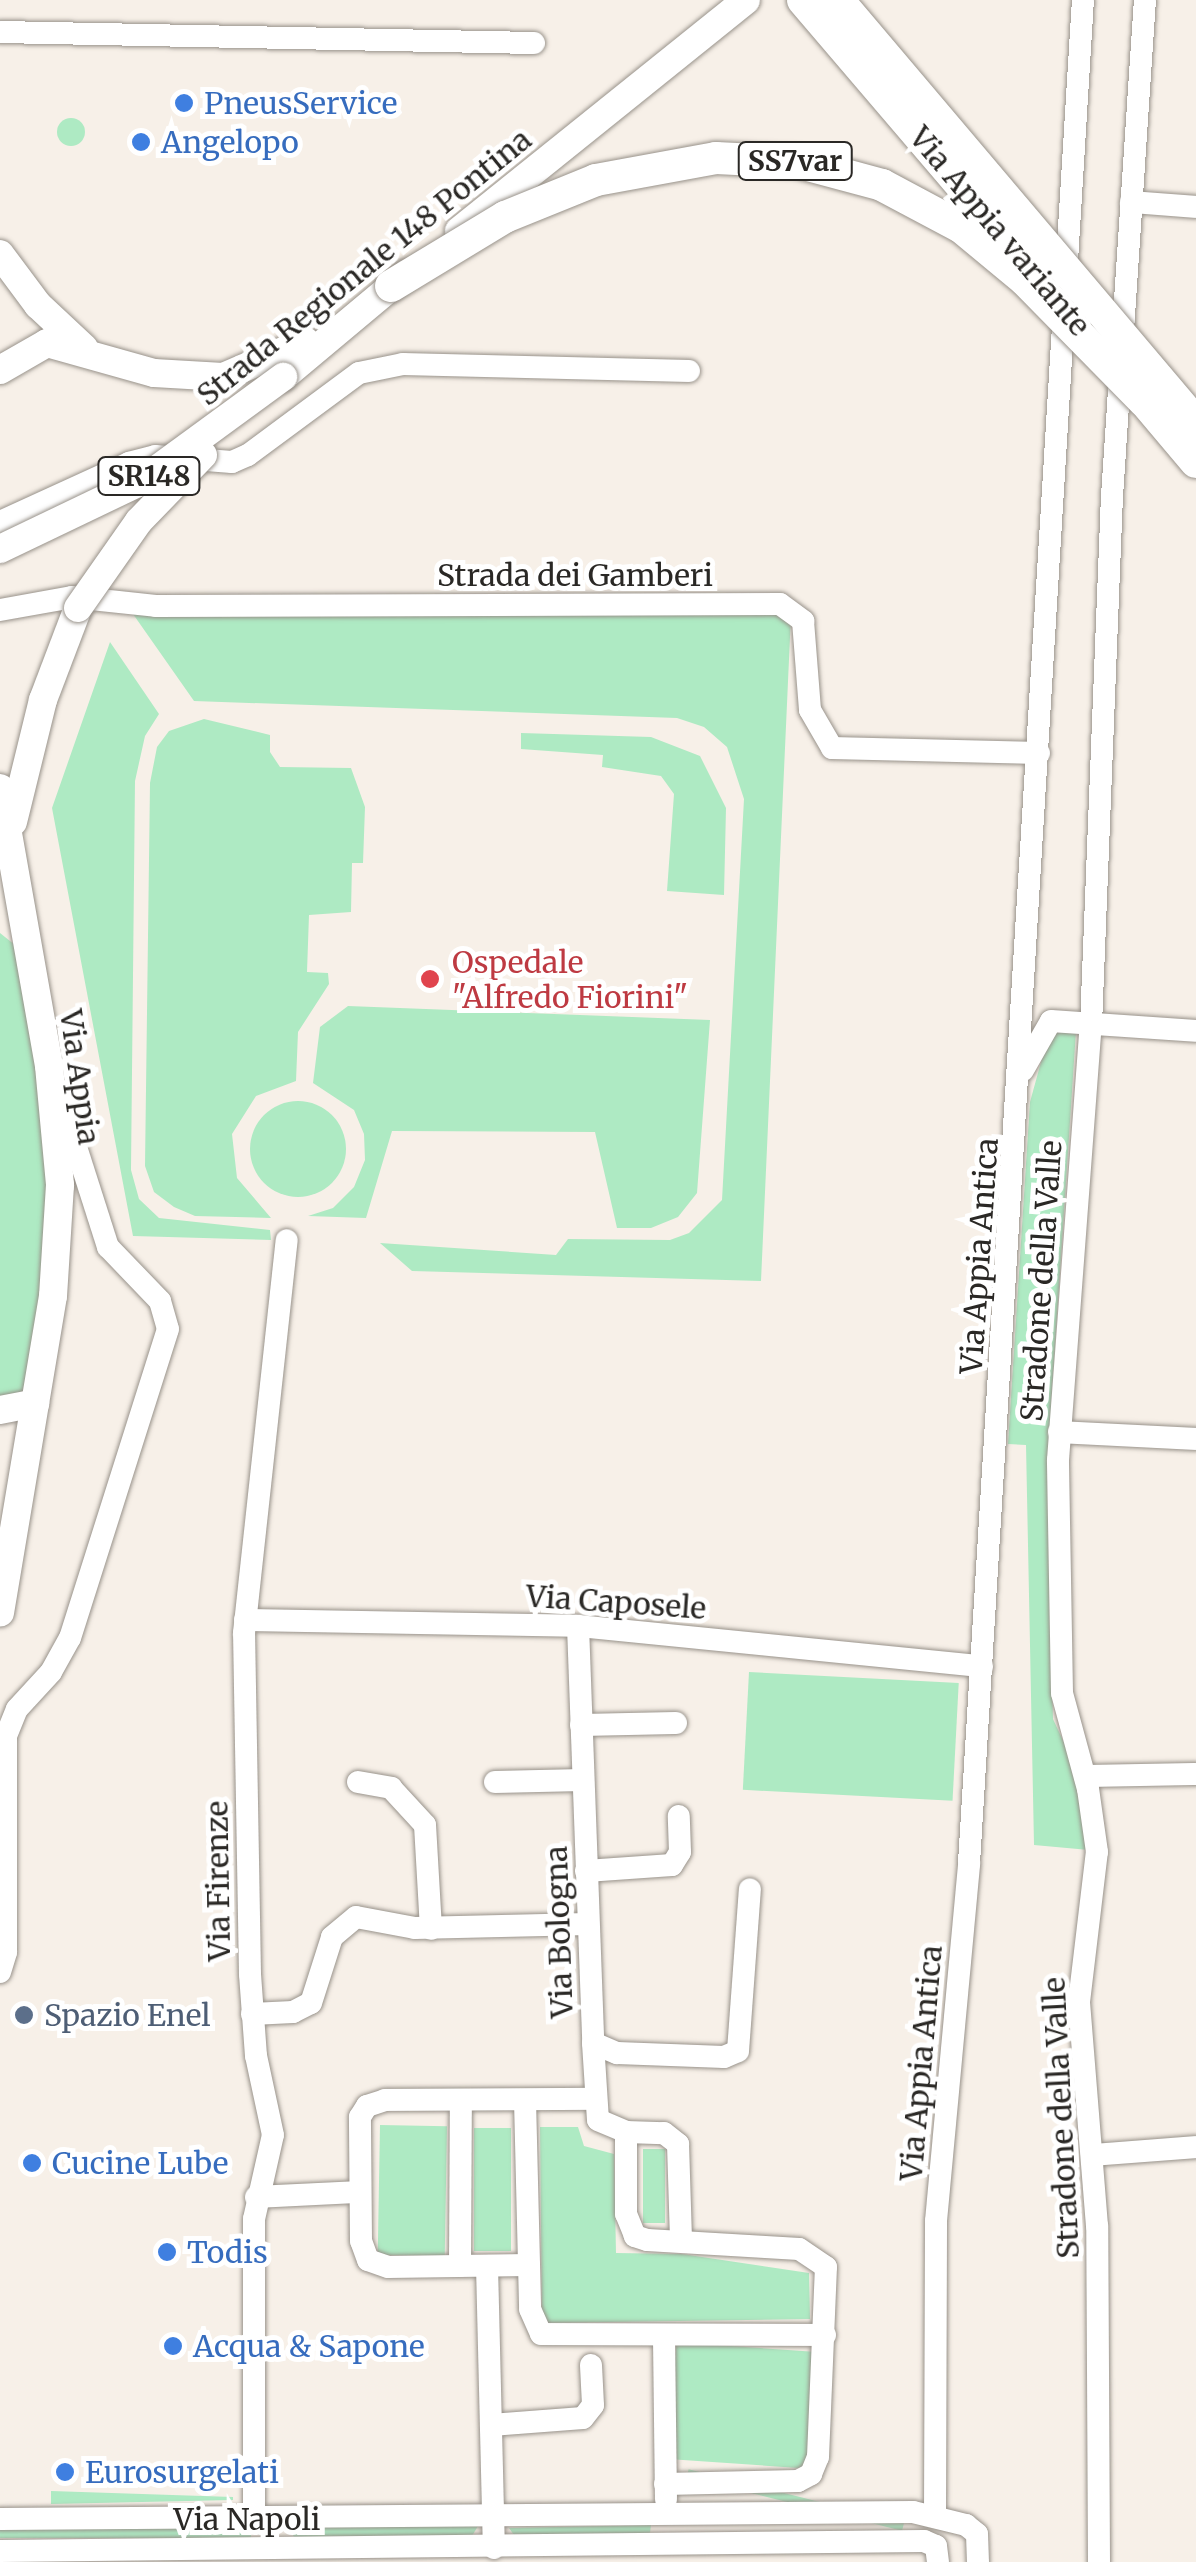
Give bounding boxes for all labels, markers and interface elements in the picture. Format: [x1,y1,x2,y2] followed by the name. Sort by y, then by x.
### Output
[204,85,397,121] place label: PneusService
[173,92,195,114] marker: PneusService
[902,119,1098,343] street label: Via Appia variante
[190,121,538,413] street label: Strada Regionale 148 Pontina
[161,124,299,160] place label: Angelopo
[130,131,152,153] marker: Angelopo
[738,138,852,184] road number: SS7var
[96,453,202,499] road number: SR148
[437,557,713,593] street label: Strada dei Gamberi
[452,944,688,1014] place label: Ospedale "Alfredo Fiorini"
[417,966,443,992] marker: Ospedale "Alfredo Fiorini"
[53,1007,107,1147] street label: Via Appia
[953,1137,1005,1375] street label: Via Appia Antica
[1013,1139,1069,1423] street label: Stradone della Valle
[525,1578,707,1626] street label: Via Caposele
[199,1800,237,1962] street label: Via Firenze
[538,1845,580,2019] street label: Via Bologna
[893,1944,949,2182] street label: Via Appia Antica
[1036,1976,1086,2260] street label: Stradone della Valle
[44,1997,211,2033] place label: Spazio Enel
[13,2004,35,2026] marker: Spazio Enel
[52,2145,228,2181] place label: Cucine Lube
[21,2152,43,2174] marker: Cucine Lube
[187,2234,268,2270] place label: Todis
[156,2241,178,2263] marker: Todis
[193,2328,425,2364] place label: Acqua & Sapone
[162,2335,184,2357] marker: Acqua & Sapone
[85,2454,279,2490] place label: Eurosurgelati
[54,2461,76,2483] marker: Eurosurgelati
[174,2501,320,2537] street label: Via Napoli

